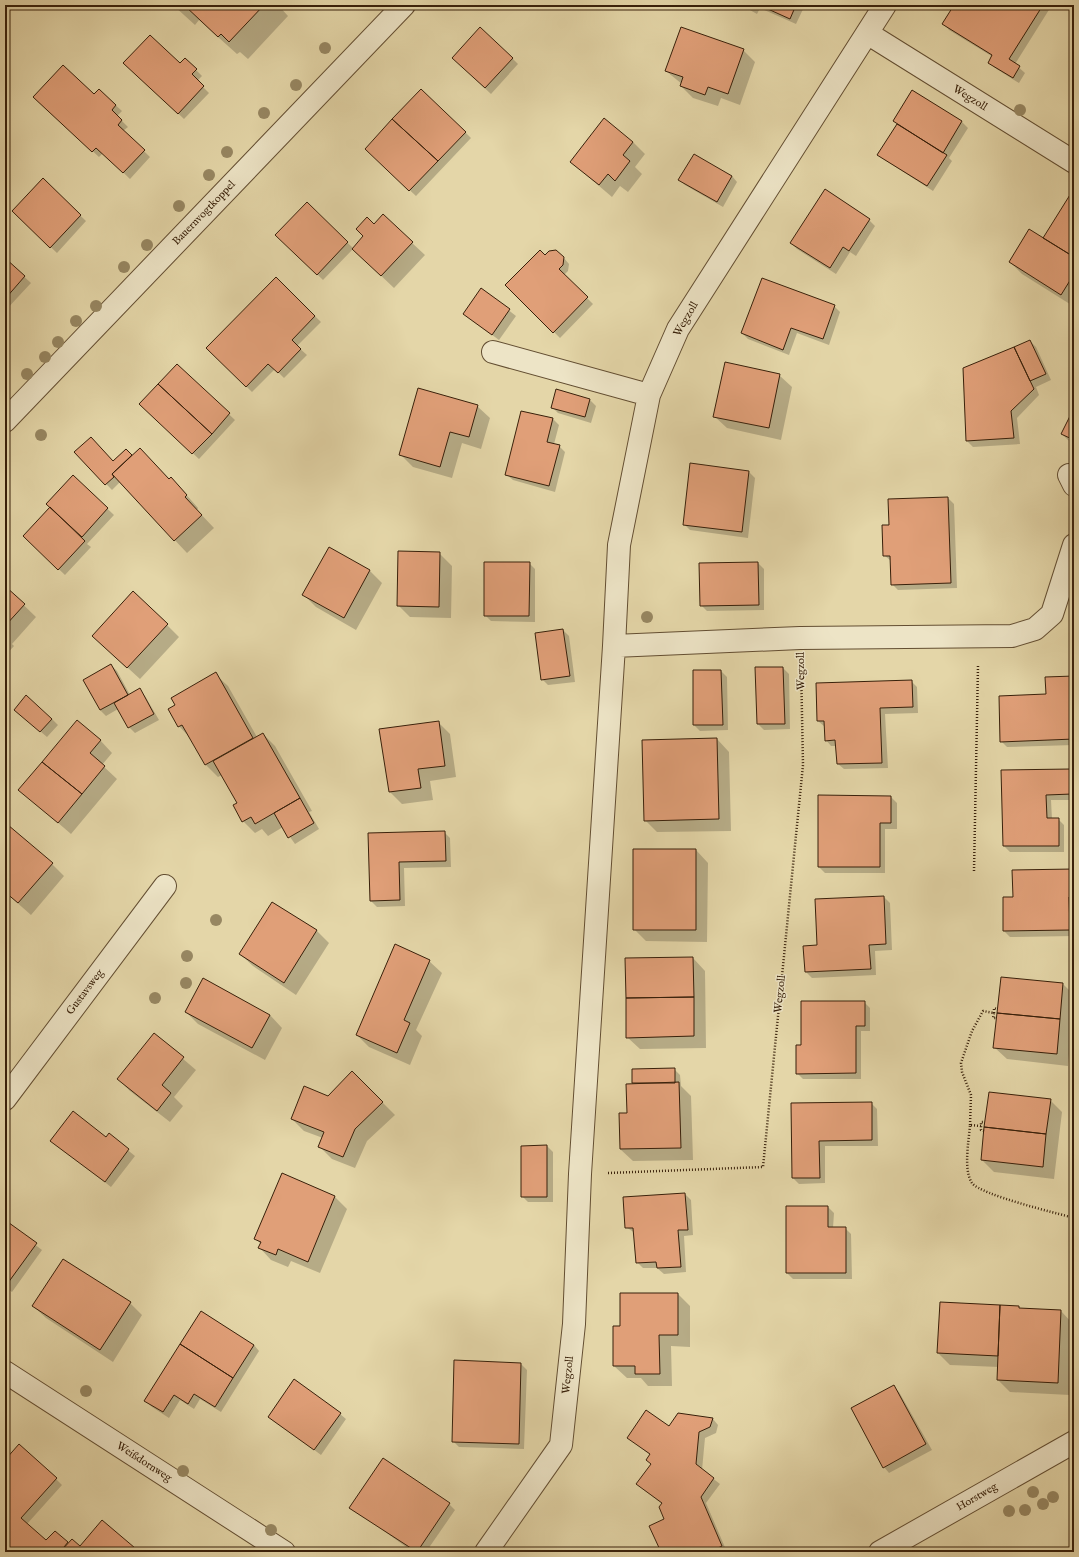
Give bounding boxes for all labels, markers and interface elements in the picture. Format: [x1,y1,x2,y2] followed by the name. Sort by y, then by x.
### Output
[950,82,990,114] street label: Wegzoll
[170,178,238,248] street label: Bauernvogtkoppel
[670,299,702,339] street label: Wegzoll
[794,652,808,690] street label: Wegzoll
[63,966,107,1018] street label: Gustavsweg
[771,974,789,1014] street label: Wegzoll
[559,1355,577,1395] street label: Wegzoll
[114,1439,175,1486] street label: Weißdornweg
[954,1479,1001,1514] street label: Horstweg

